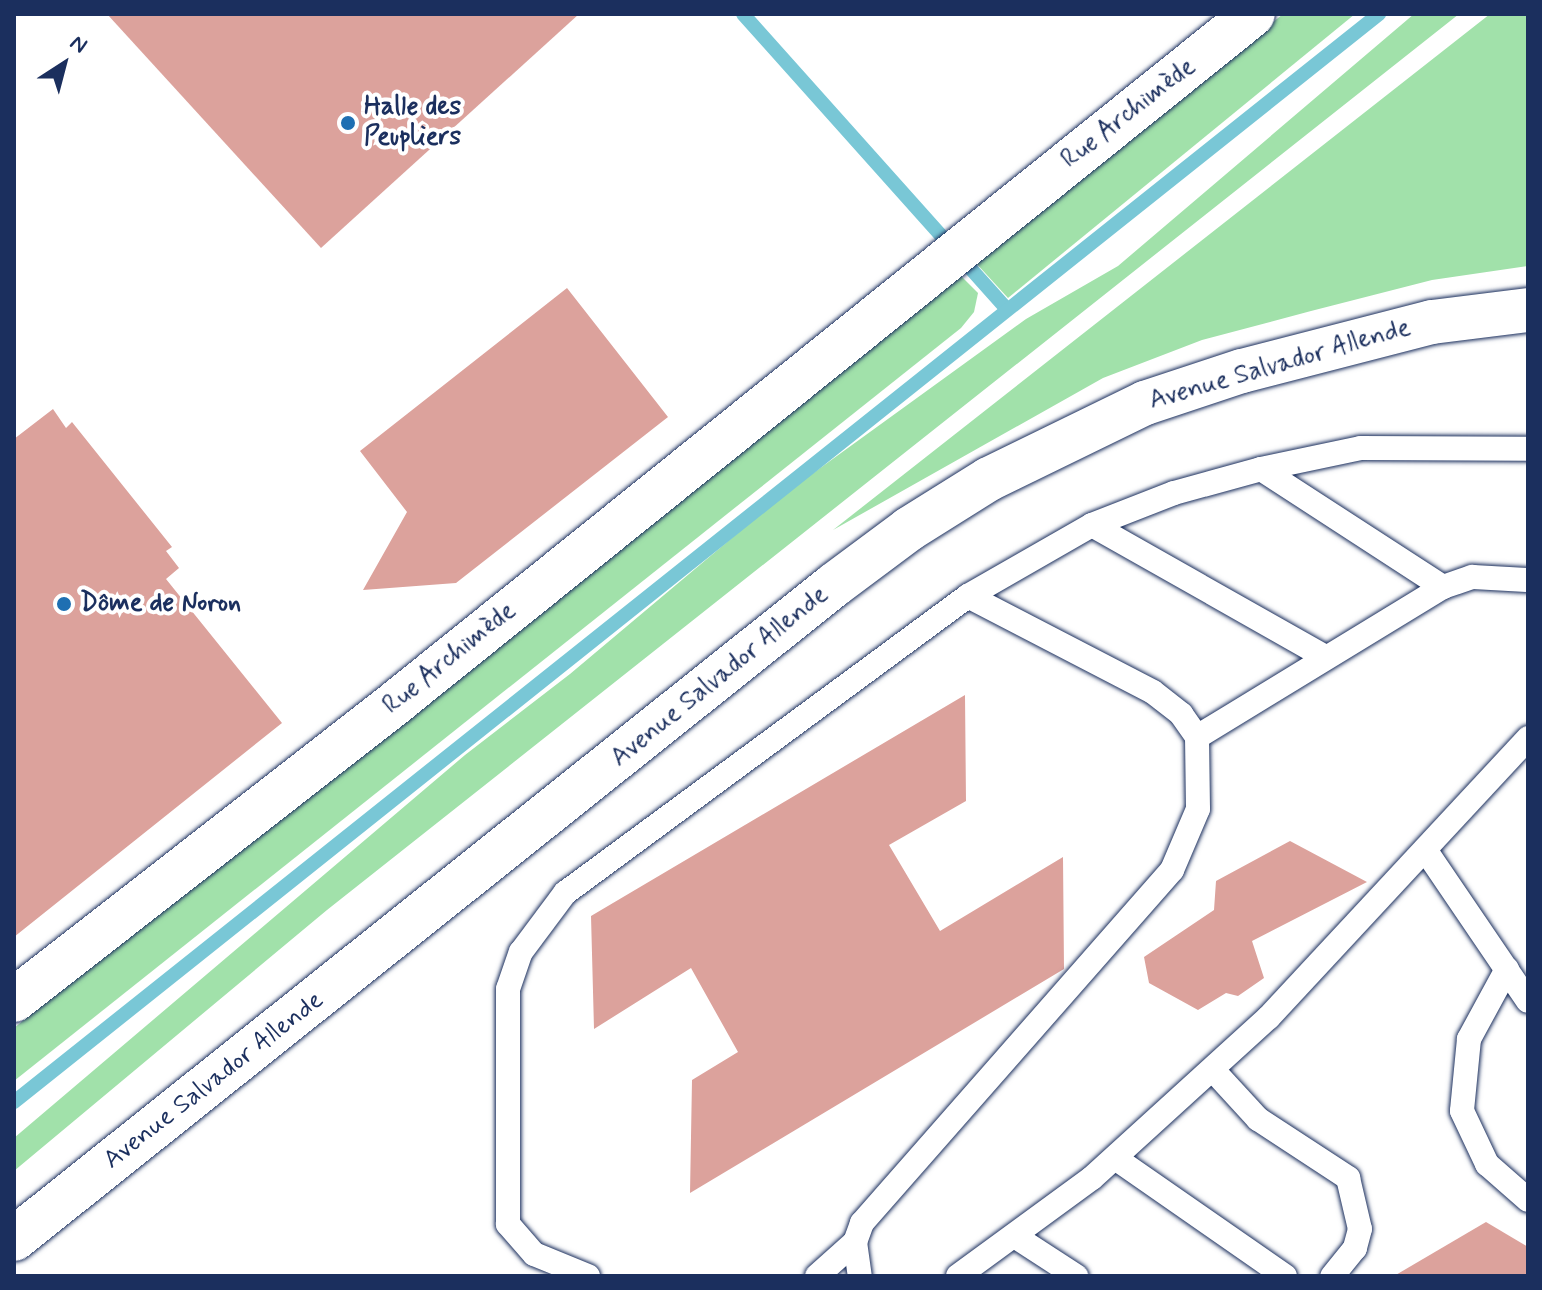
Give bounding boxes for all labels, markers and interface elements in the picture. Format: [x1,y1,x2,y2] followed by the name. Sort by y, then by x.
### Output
[24,24,104,104] north arrow
[64,29,92,60] text: N
[1056,52,1202,176] street label: Rue Archimède
[364,92,462,154] place label: Halle des Peupliers
[339,114,357,132] marker: Halle des Peupliers
[1145,312,1415,418] street label: Avenue Salvador Allende
[604,579,836,775] street label: Avenue Salvador Allende
[80,588,243,620] place label: Dôme de Noron
[55,595,73,613] marker: Dôme de Noron
[377,596,523,722] street label: Rue Archimède
[97,985,331,1177] street label: Avenue Salvador Allende

